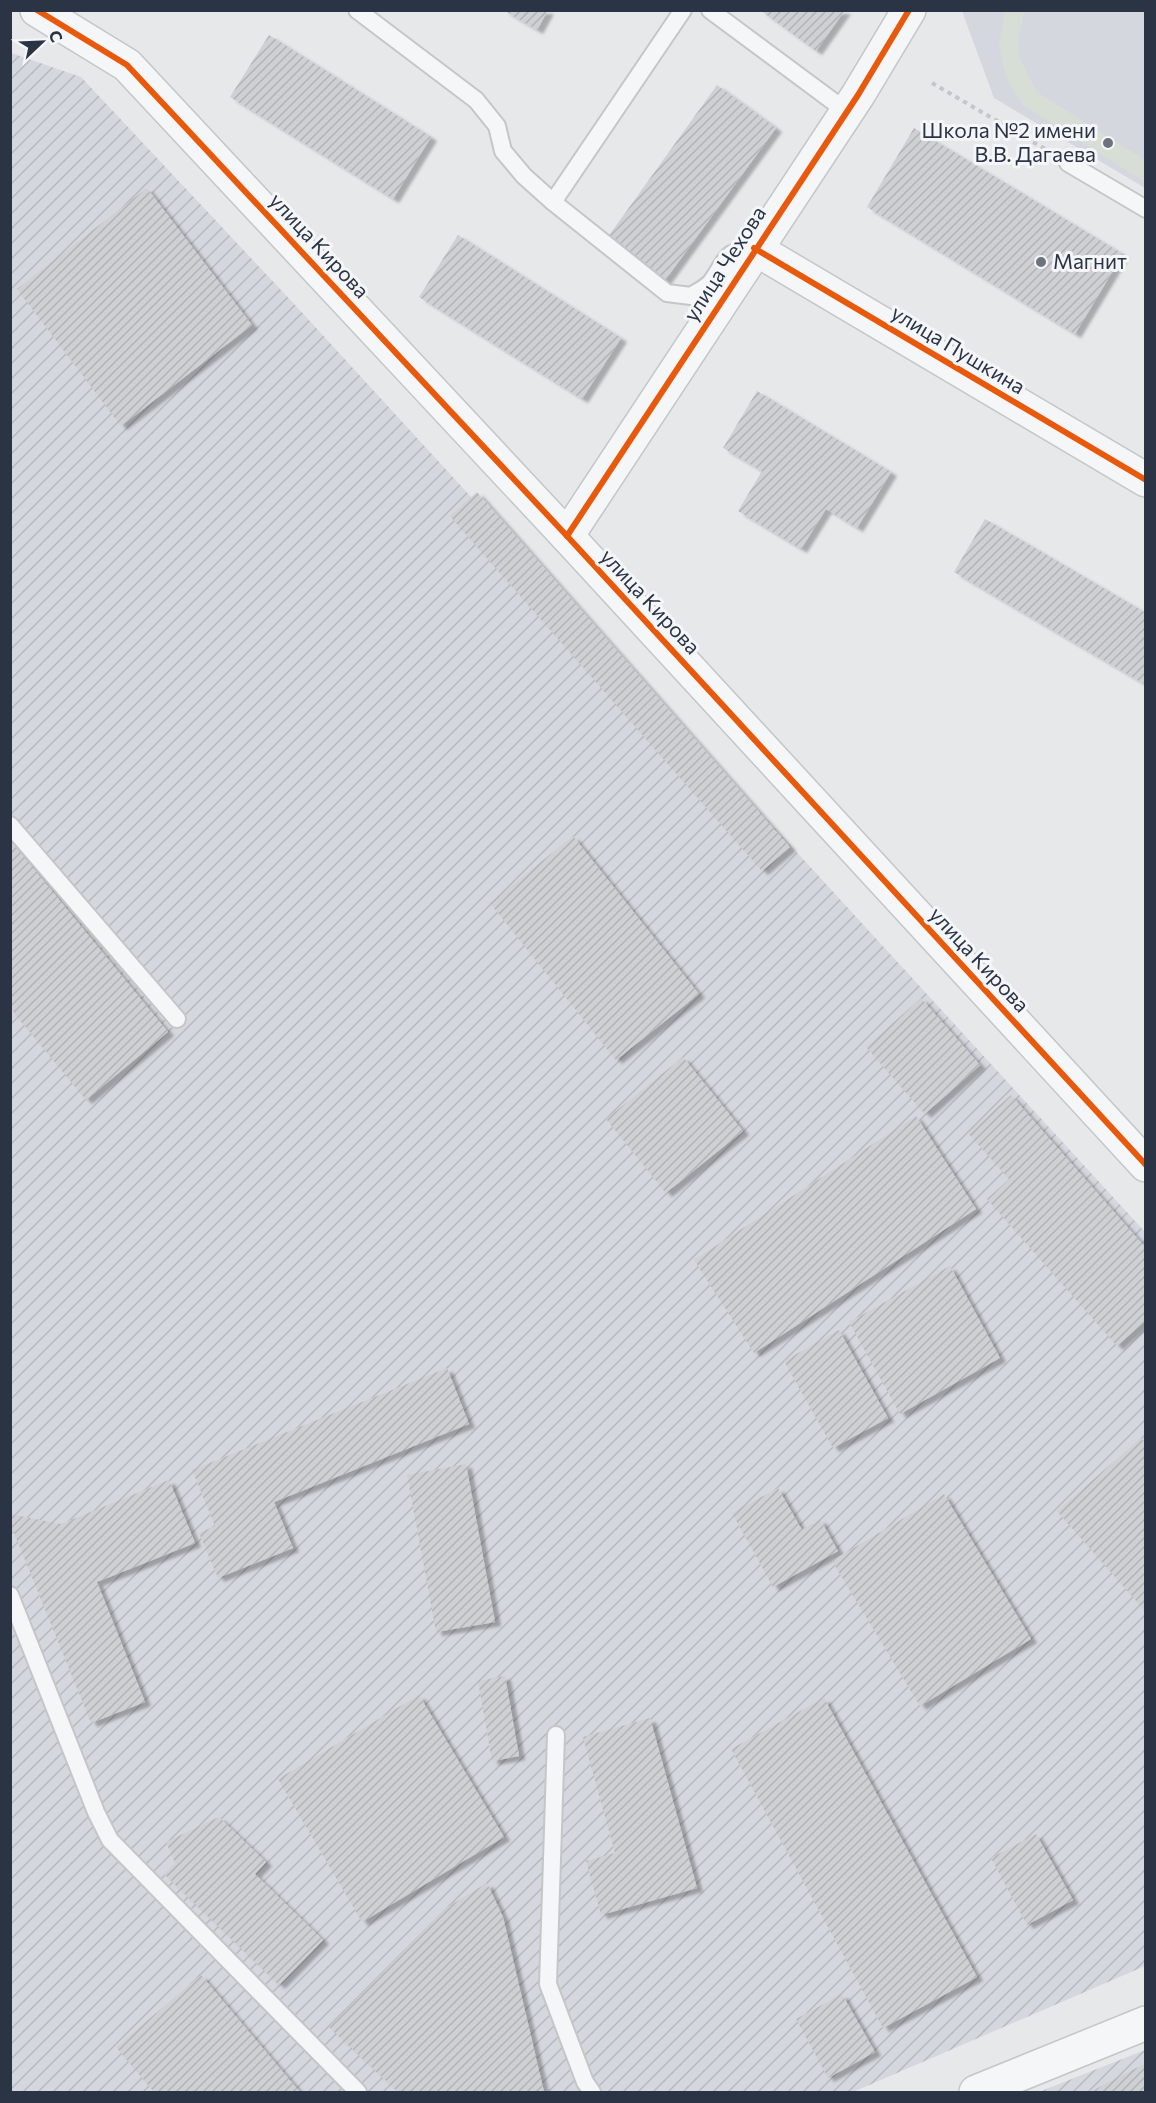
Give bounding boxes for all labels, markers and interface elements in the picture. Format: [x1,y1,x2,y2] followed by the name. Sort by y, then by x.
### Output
[12,12,72,72] north arrow
[45,27,67,45] text: С
[922,117,1096,166] place label: Школа №2 имени В.В. Дагаева
[1101,136,1115,150] marker: Школа №2 имени В.В. Дагаева
[265,187,375,303] street label: улица Кирова
[677,201,770,325] street label: улица Чехова
[1053,248,1127,273] place label: Магнит
[1034,255,1048,269] marker: Магнит
[887,299,1030,398] street label: улица Пушкина
[596,543,706,659] street label: улица Кирова
[925,901,1035,1017] street label: улица Кирова

